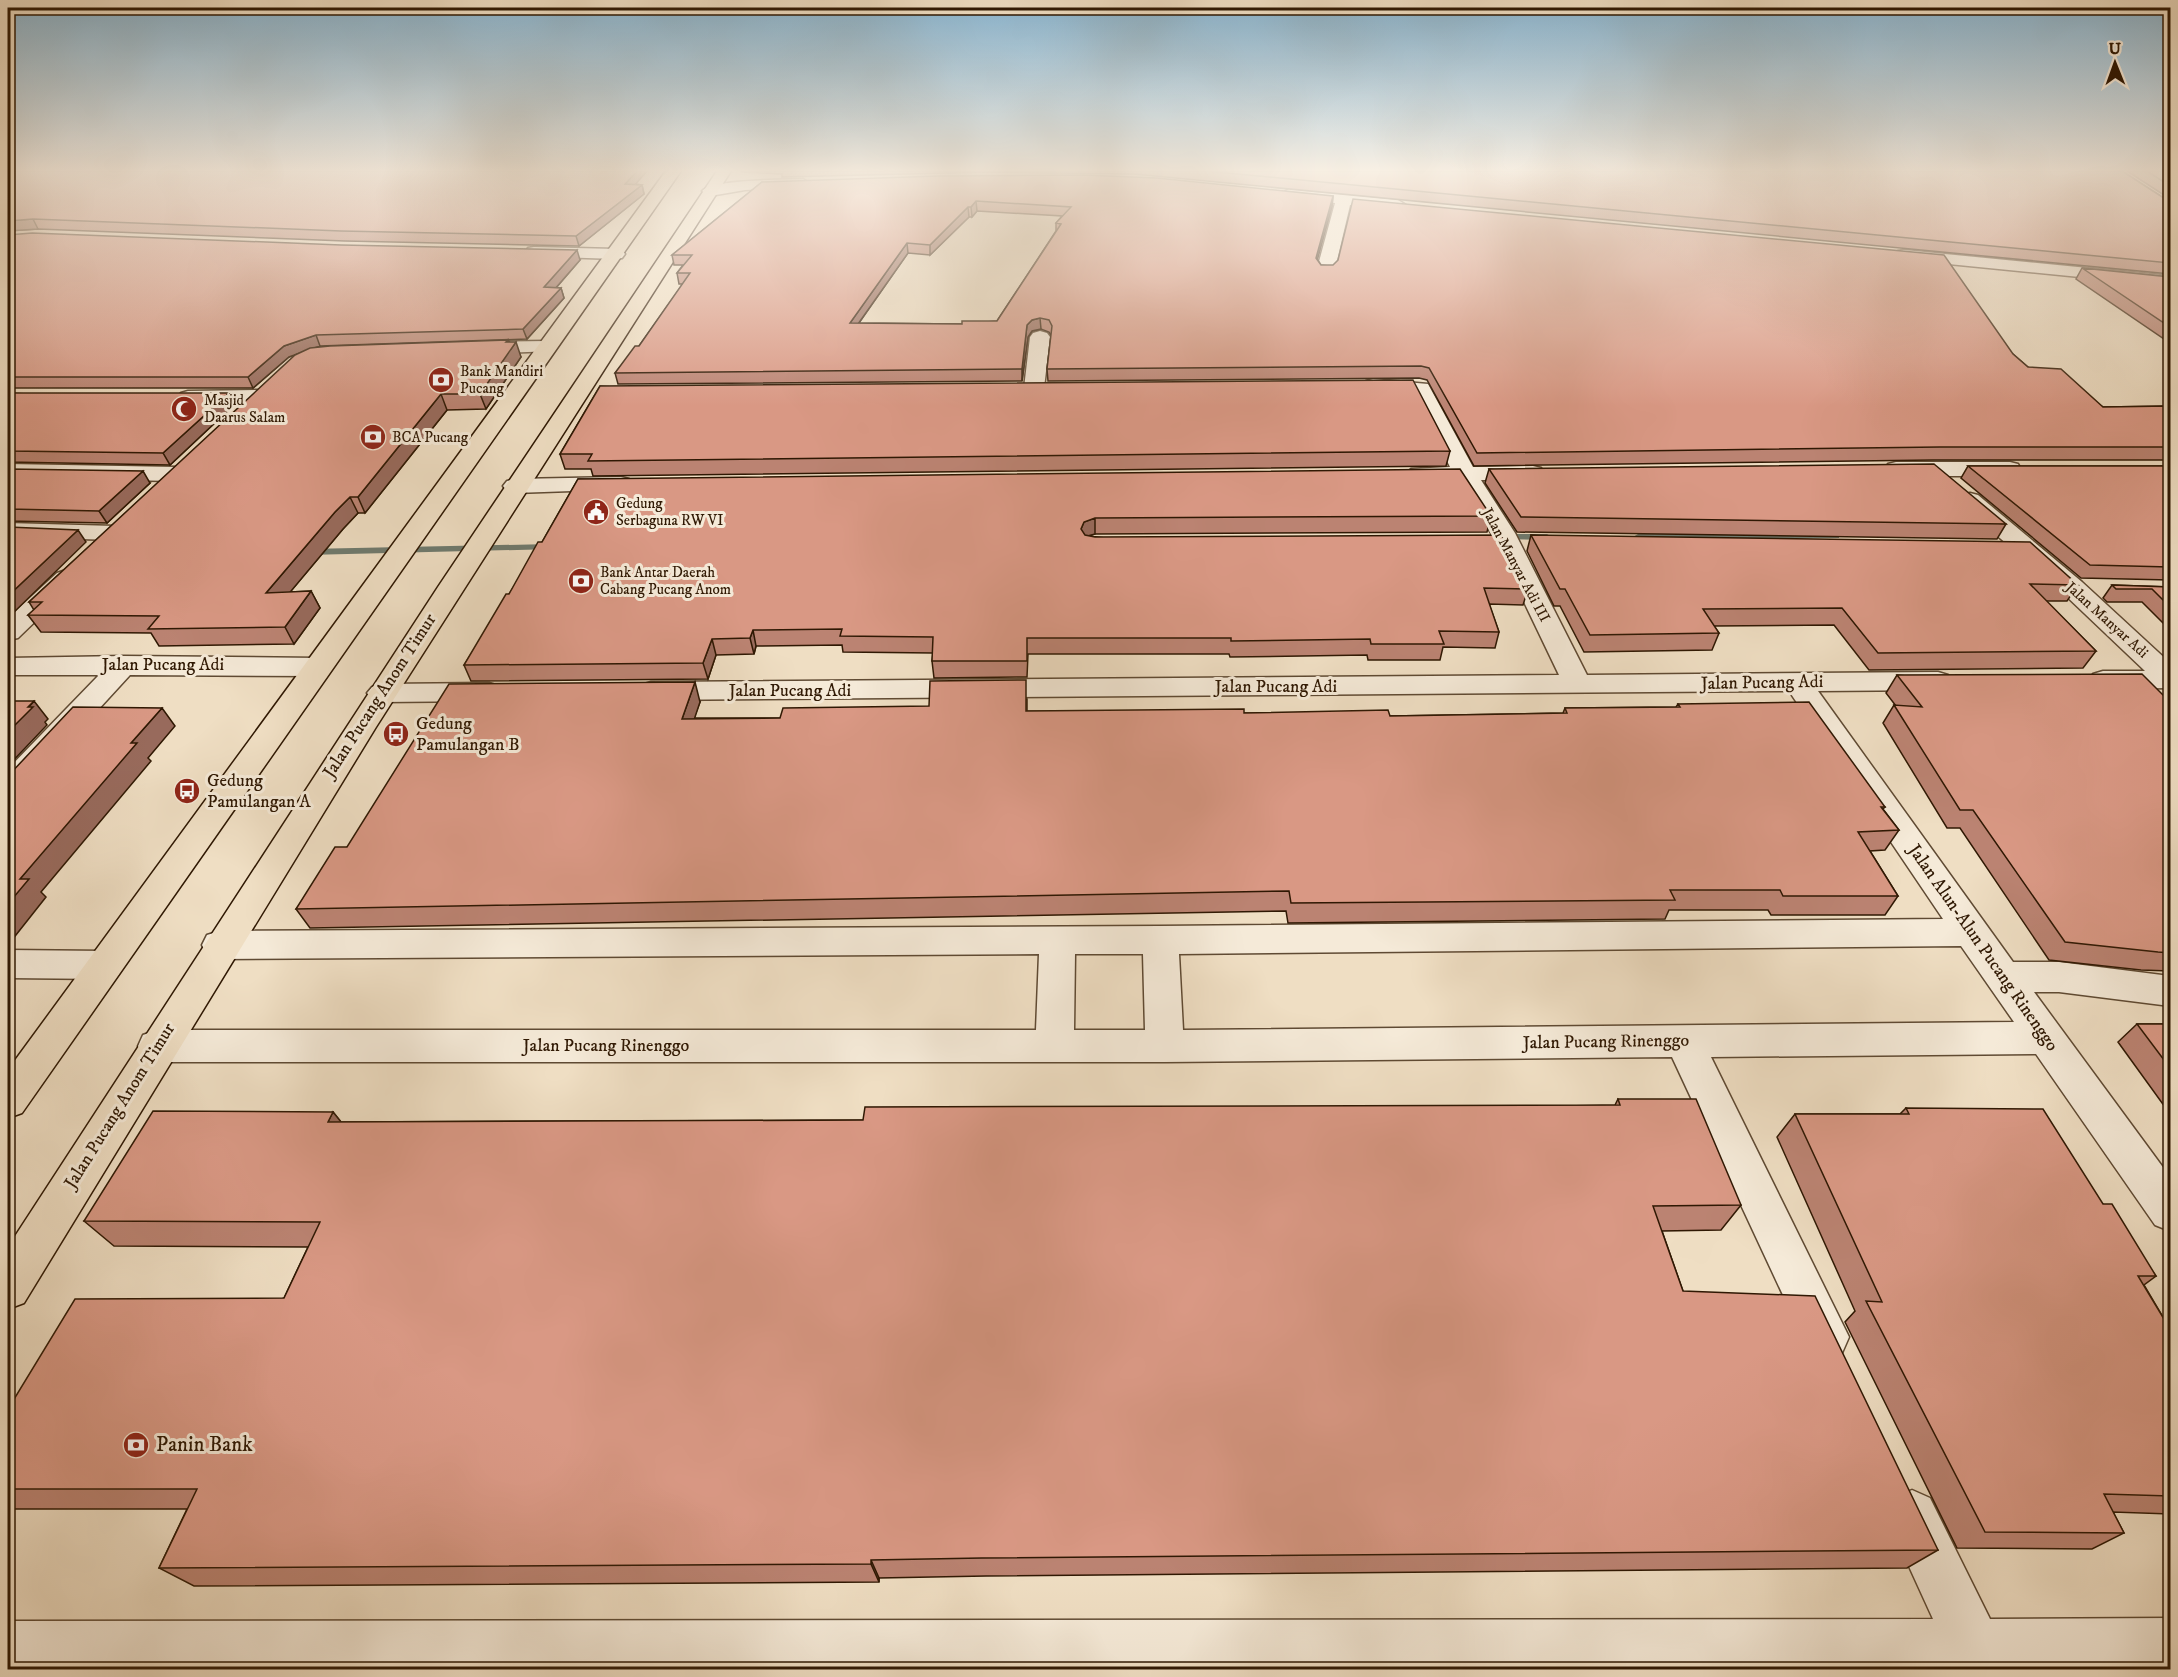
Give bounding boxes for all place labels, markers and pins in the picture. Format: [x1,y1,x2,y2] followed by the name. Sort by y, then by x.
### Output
[460,362,543,398] place label: Bank Mandiri Pucang
[426,365,456,395] bank icon: Bank Mandiri Pucang
[204,391,285,427] place label: Masjid Daarus Salam
[169,394,199,424] mosque icon: Masjid Daarus Salam
[358,422,388,452] bank icon: BCA Pucang
[392,428,469,447] place label: BCA Pucang
[616,494,723,530] place label: Gedung Serbaguna RW VI
[581,497,611,527] public building icon: Gedung Serbaguna RW VI
[600,563,731,599] place label: Bank Antar Daerah Cabang Pucang Anom
[566,566,596,596] bank icon: Bank Antar Daerah Cabang Pucang Anom
[416,713,520,756] place label: Gedung Pamulangan B
[381,719,411,749] bus stop icon: Gedung Pamulangan B
[207,770,311,813] place label: Gedung Pamulangan A
[172,776,202,806] bus stop icon: Gedung Pamulangan A
[121,1430,151,1460] bank icon: Panin Bank
[156,1432,253,1458] place label: Panin Bank

